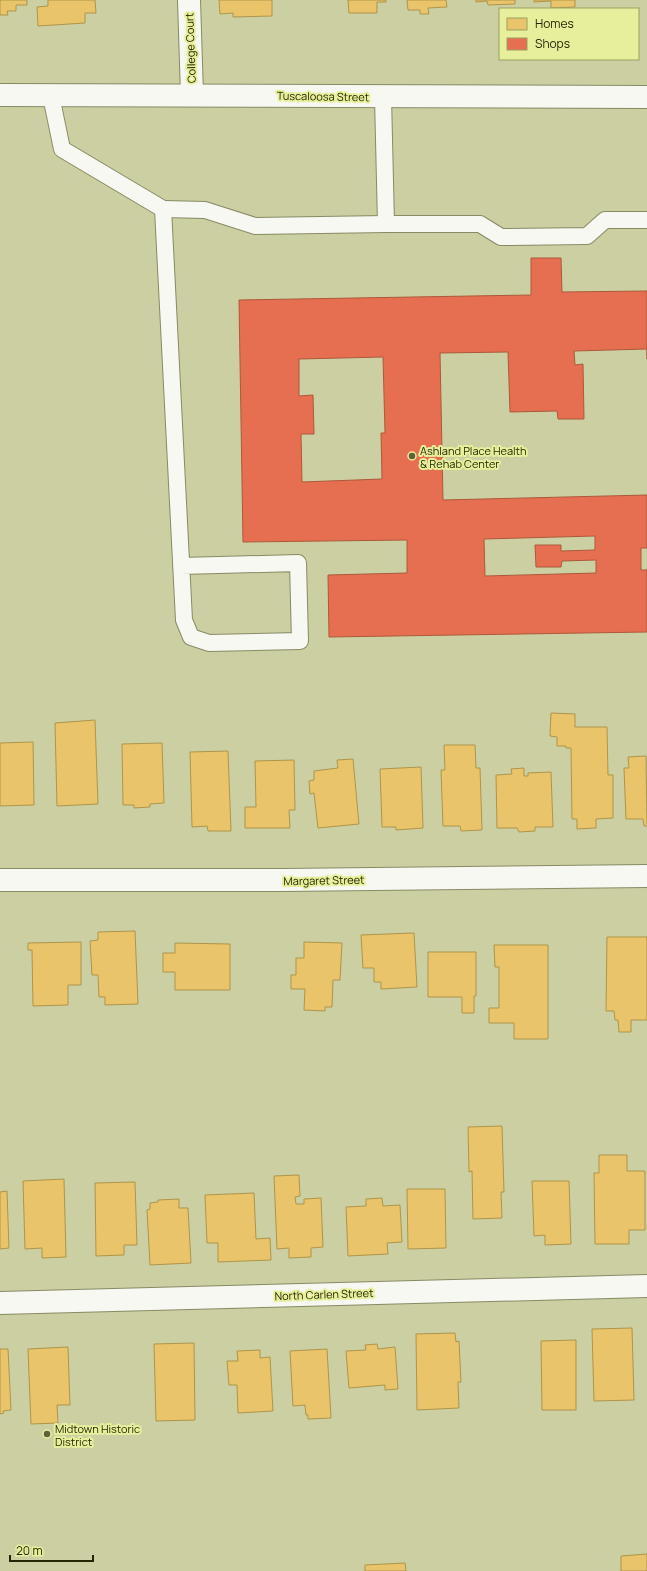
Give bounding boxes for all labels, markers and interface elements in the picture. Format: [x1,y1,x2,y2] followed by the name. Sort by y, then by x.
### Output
[499,8,639,60] legend
[181,13,199,83] street label: College Court
[535,15,574,32] text: Homes
[535,35,570,52] text: Shops
[277,88,369,104] street label: Tuscaloosa Street
[420,443,527,471] place label: Ashland Place Health & Rehab Center
[407,451,417,461] marker: Ashland Place Health & Rehab Center
[283,872,365,888] street label: Margaret Street
[274,1285,374,1303] street label: North Carlen Street
[55,1421,140,1449] place label: Midtown Historic District
[42,1429,52,1439] marker: Midtown Historic District
[10,1537,93,1563] scale bar
[16,1542,43,1559] text: 20 m

